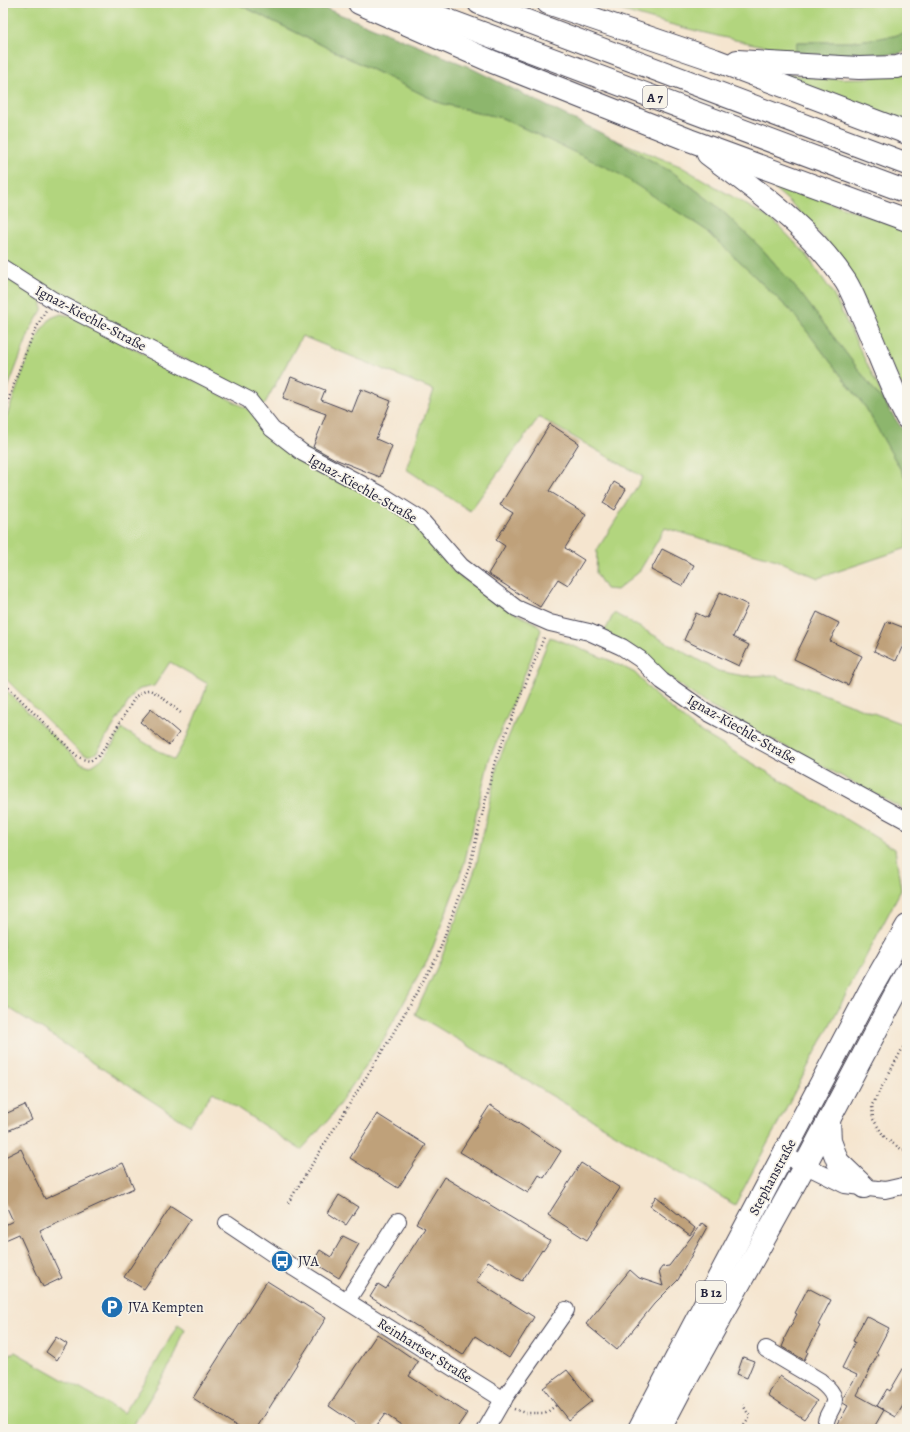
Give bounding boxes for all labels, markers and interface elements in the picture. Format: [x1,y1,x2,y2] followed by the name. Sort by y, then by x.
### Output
[643,86,667,108] road number: A 7
[32,281,150,356] street label: Ignaz-Kiechle-Straße
[305,449,421,527] street label: Ignaz-Kiechle-Straße
[684,690,800,768] street label: Ignaz-Kiechle-Straße
[744,1136,801,1219] street label: Stephanstraße
[269,1248,295,1274] bus stop icon: JVA
[298,1252,320,1271] place label: JVA
[696,1281,726,1303] road number: B 12
[99,1294,125,1320] parking icon: JVA Kempten
[128,1298,204,1317] place label: JVA Kempten
[374,1314,476,1387] street label: Reinhartser Straße

